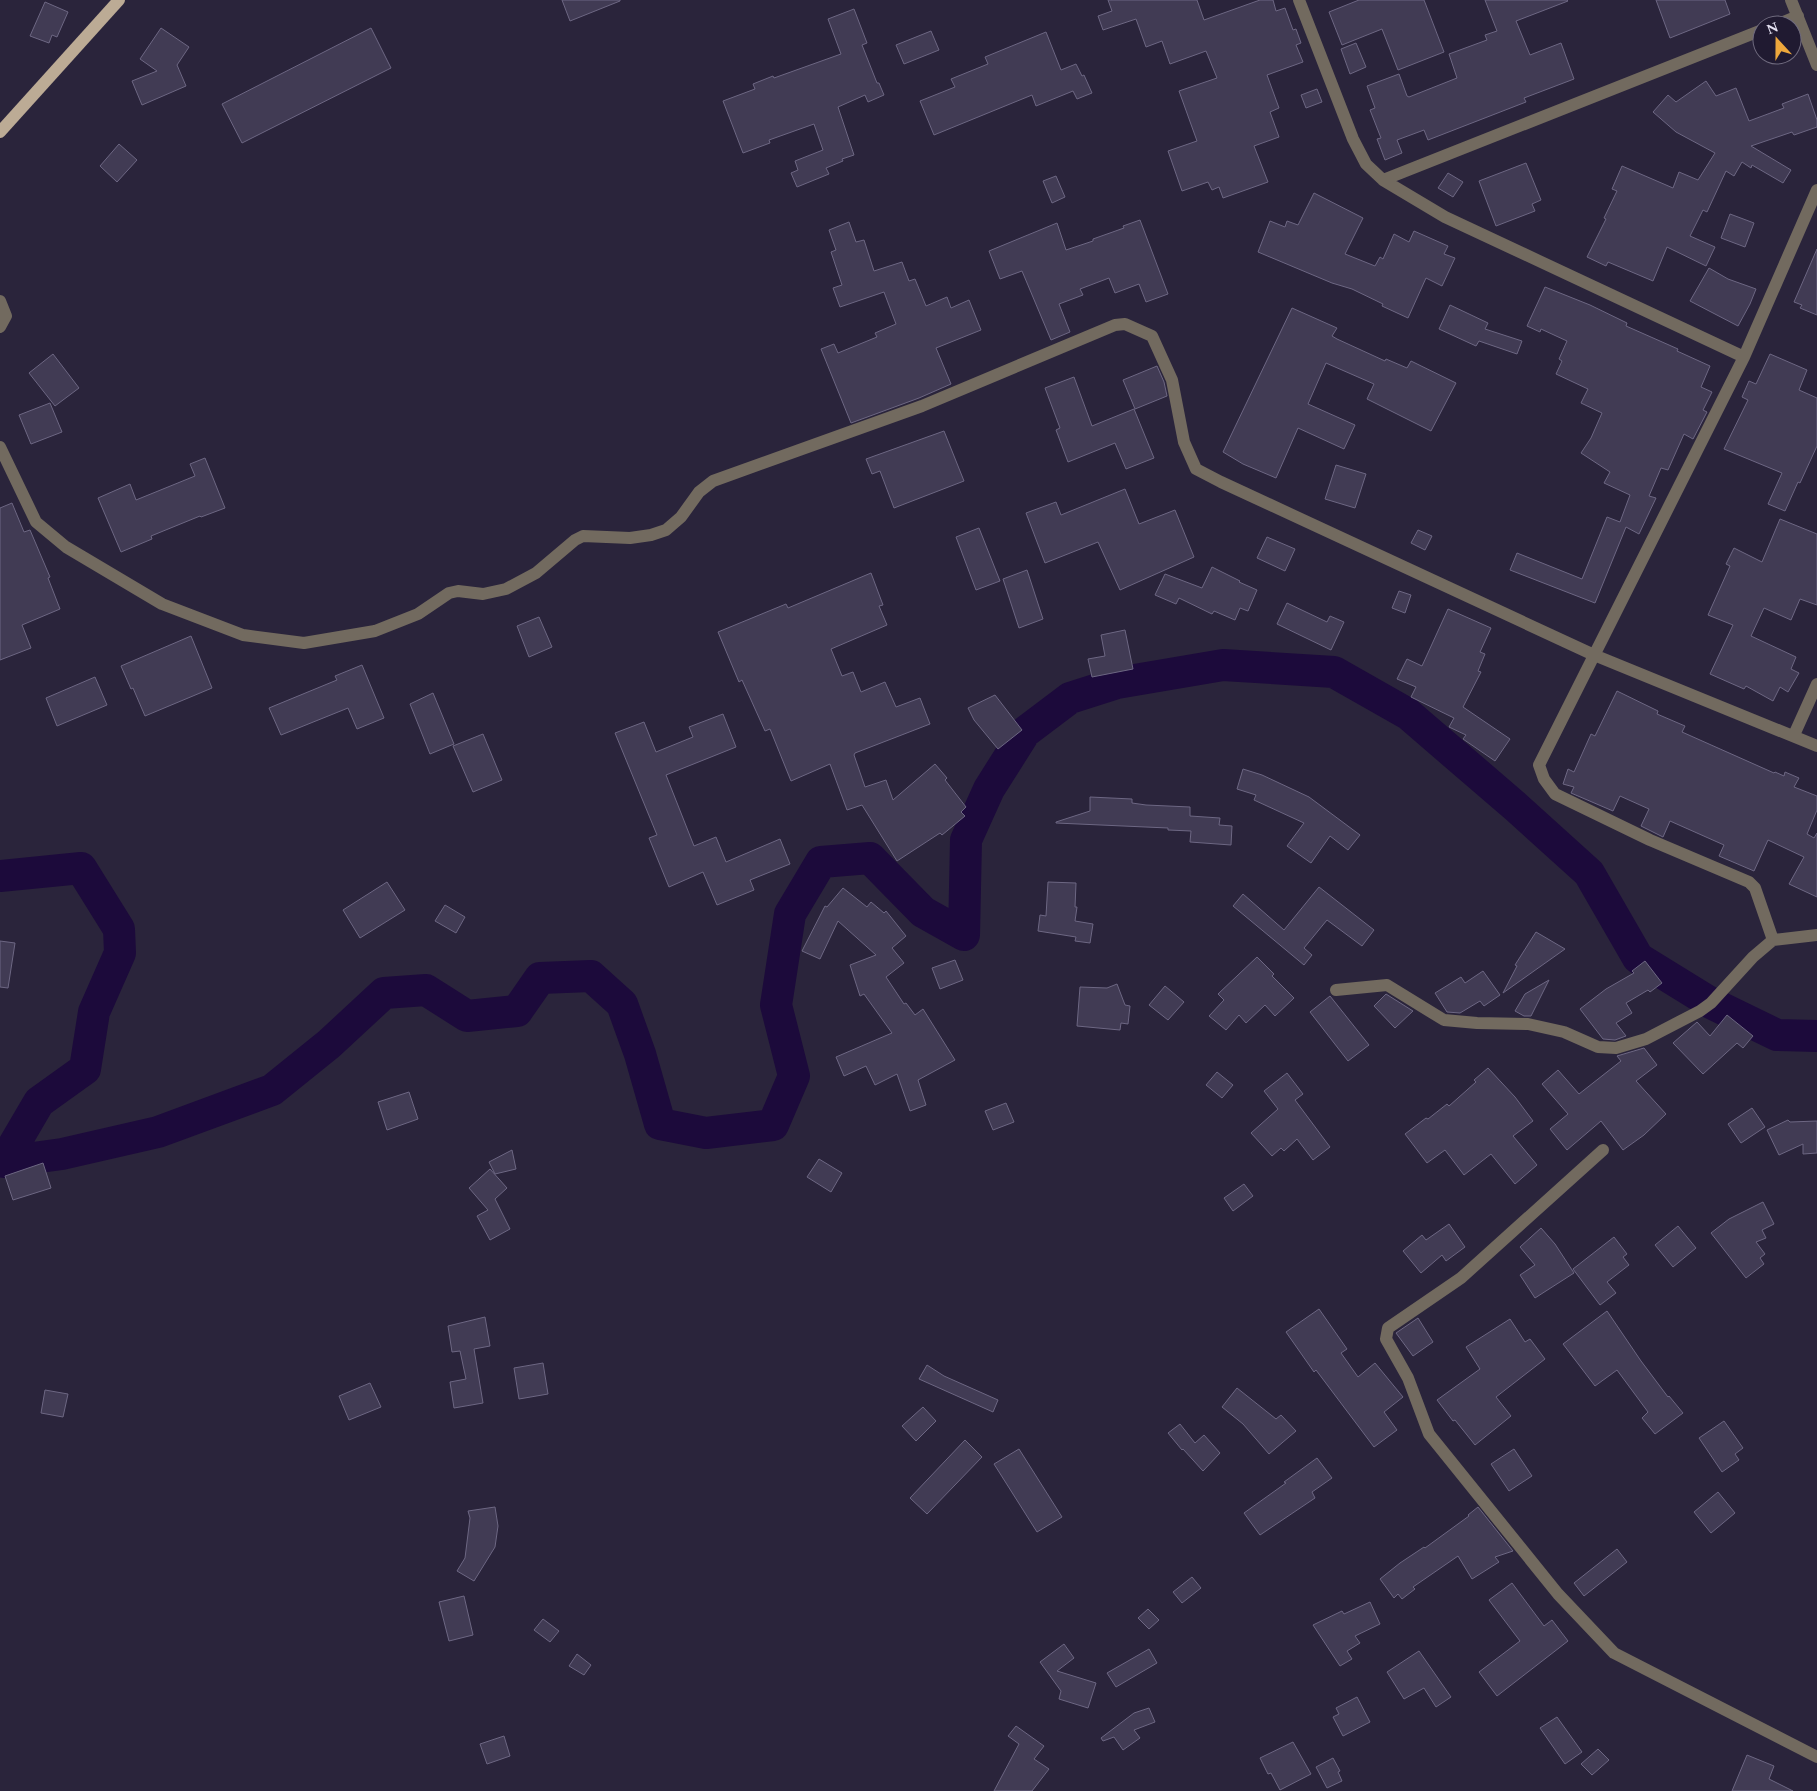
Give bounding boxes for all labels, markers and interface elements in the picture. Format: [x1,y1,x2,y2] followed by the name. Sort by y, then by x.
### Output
[1752,15,1802,65] north arrow
[1763,16,1782,40] text: N

